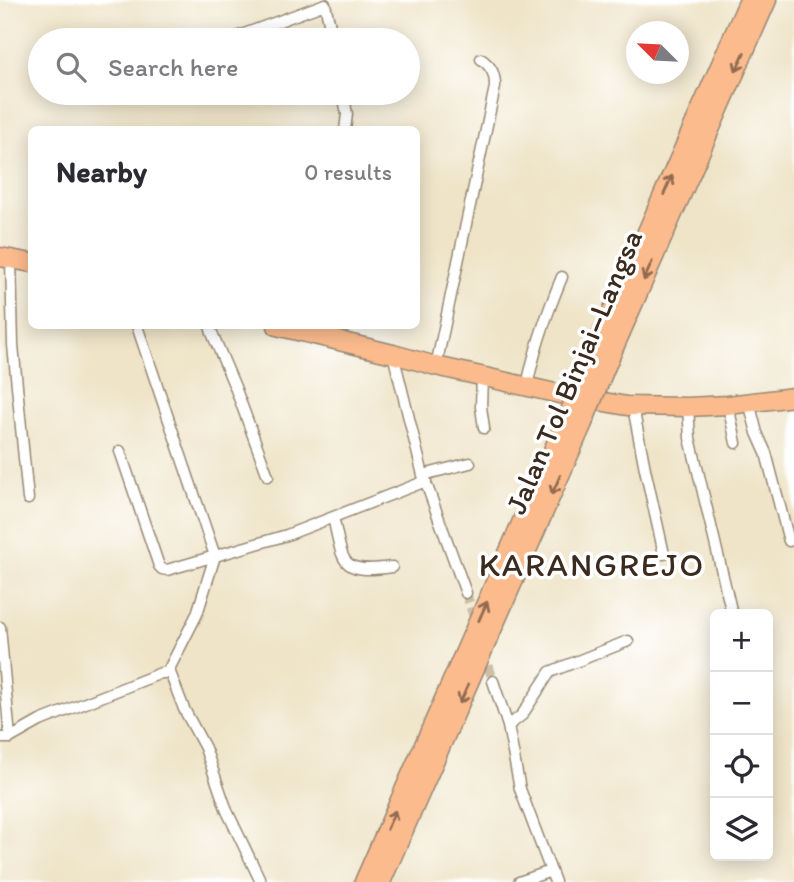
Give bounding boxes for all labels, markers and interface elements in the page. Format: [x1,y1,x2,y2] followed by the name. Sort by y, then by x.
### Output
[626,21,689,84] north arrow
[28,28,420,105] search box
[52,48,90,86] icon: search
[108,51,238,83] text: Search here
[733,51,746,73] one-way arrow
[56,153,147,190] text: Nearby
[304,158,392,186] text: 0 results
[662,174,675,196] one-way arrow
[497,224,650,519] street label: Jalan Tol Binjai–Langsa
[641,260,654,281] one-way arrow
[549,474,562,496] one-way arrow
[479,545,705,584] district label: KARANGREJO
[477,601,490,623] one-way arrow
[710,609,773,861] map controls
[710,609,773,672] button: +
[710,672,773,735] button: −
[457,683,470,704] one-way arrow
[710,735,773,798] button: locate
[710,798,773,861] button: layers
[385,809,398,831] one-way arrow

